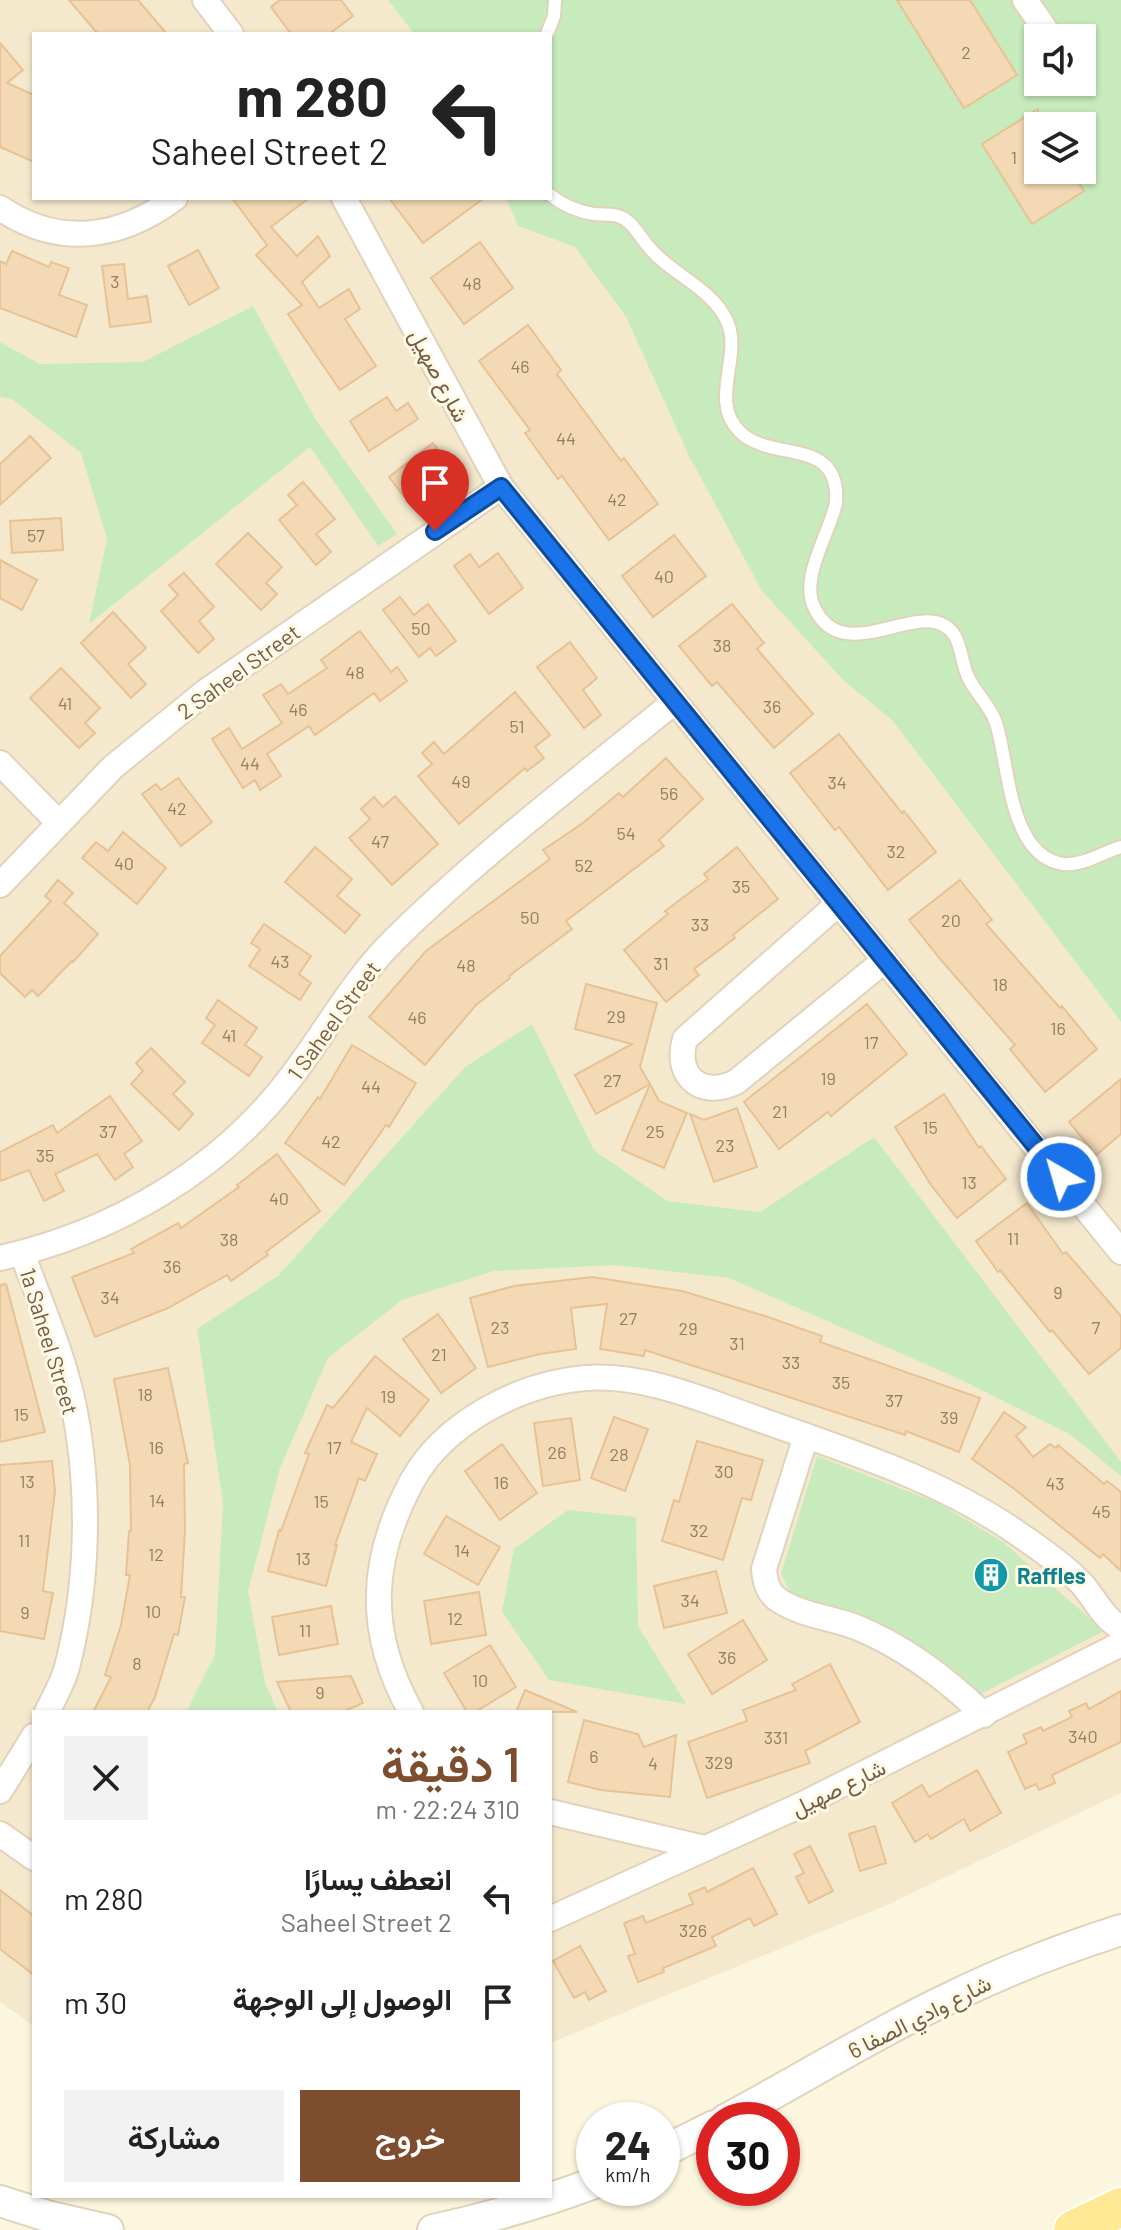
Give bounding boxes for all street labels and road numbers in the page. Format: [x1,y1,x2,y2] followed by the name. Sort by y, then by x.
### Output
[402,324,475,427] street label: شارع صهيل
[172,618,304,724] street label: 2 Saheel Street
[281,955,385,1085] street label: 1 Saheel Street
[15,1264,85,1418] street label: 1a Saheel Street
[787,1753,891,1824] street label: شارع صهيل
[843,1969,998,2069] street label: شارع وادي الصفا 6

